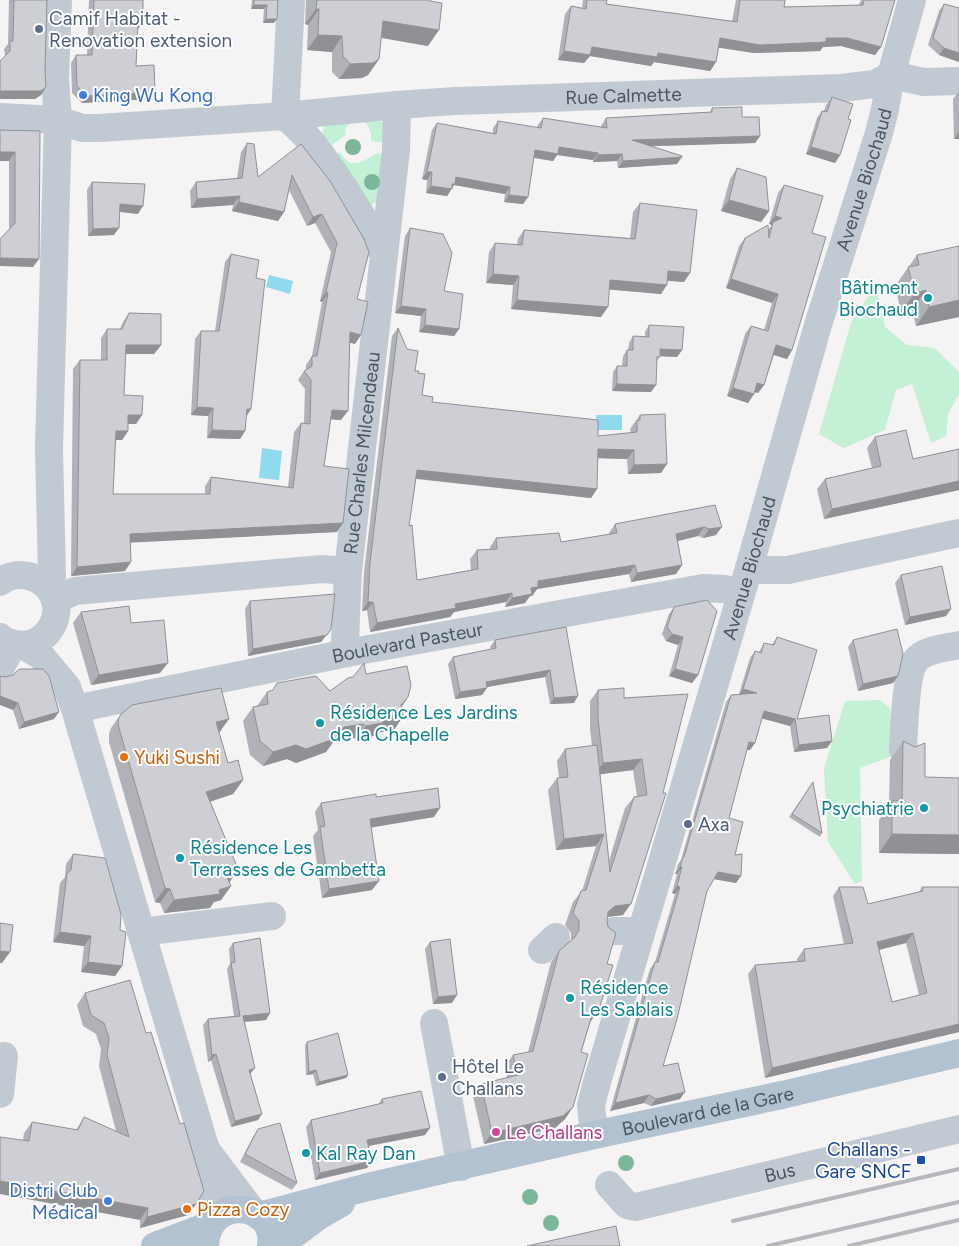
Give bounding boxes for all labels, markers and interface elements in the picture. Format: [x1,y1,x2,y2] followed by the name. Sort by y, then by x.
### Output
[49,7,232,52] place label: Camif Habitat - Renovation extension
[33,23,45,35] marker: Camif Habitat - Renovation extension
[565,82,682,109] street label: Rue Calmette
[93,84,213,107] place label: King Wu Kong
[77,89,89,101] marker: King Wu Kong
[831,106,897,254] street label: Avenue Biochaud
[839,276,918,321] place label: Bâtiment Biochaud
[922,292,934,304] marker: Bâtiment Biochaud
[339,350,385,556] street label: Rue Charles Milcendeau
[717,494,781,642] street label: Avenue Biochaud
[330,617,485,668] street label: Boulevard Pasteur
[330,701,518,746] place label: Résidence Les Jardins de la Chapelle
[314,717,326,729] marker: Résidence Les Jardins de la Chapelle
[134,746,220,769] place label: Yuki Sushi
[118,751,130,763] marker: Yuki Sushi
[821,797,914,820] place label: Psychiatrie
[918,802,930,814] marker: Psychiatrie
[698,813,729,836] place label: Axa
[682,818,694,830] marker: Axa
[190,836,386,881] place label: Résidence Les Terrasses de Gambetta
[174,852,186,864] marker: Résidence Les Terrasses de Gambetta
[580,976,674,1021] place label: Résidence Les Sablais
[564,992,576,1004] marker: Résidence Les Sablais
[452,1055,524,1100] place label: Hôtel Le Challans
[436,1071,448,1083] marker: Hôtel Le Challans
[620,1082,796,1141] street label: Boulevard de la Gare
[506,1121,603,1144] place label: Le Challans
[490,1126,502,1138] marker: Le Challans
[815,1138,911,1183] place label: Challans - Gare SNCF
[316,1142,416,1165] place label: Kal Ray Dan
[300,1147,312,1159] marker: Kal Ray Dan
[915,1154,927,1166] marker: Challans - Gare SNCF
[762,1158,798,1188] street label: Bus
[9,1179,98,1224] place label: Distri Club Médical
[102,1195,114,1207] marker: Distri Club Médical
[197,1198,290,1221] place label: Pizza Cozy
[181,1203,193,1215] marker: Pizza Cozy

